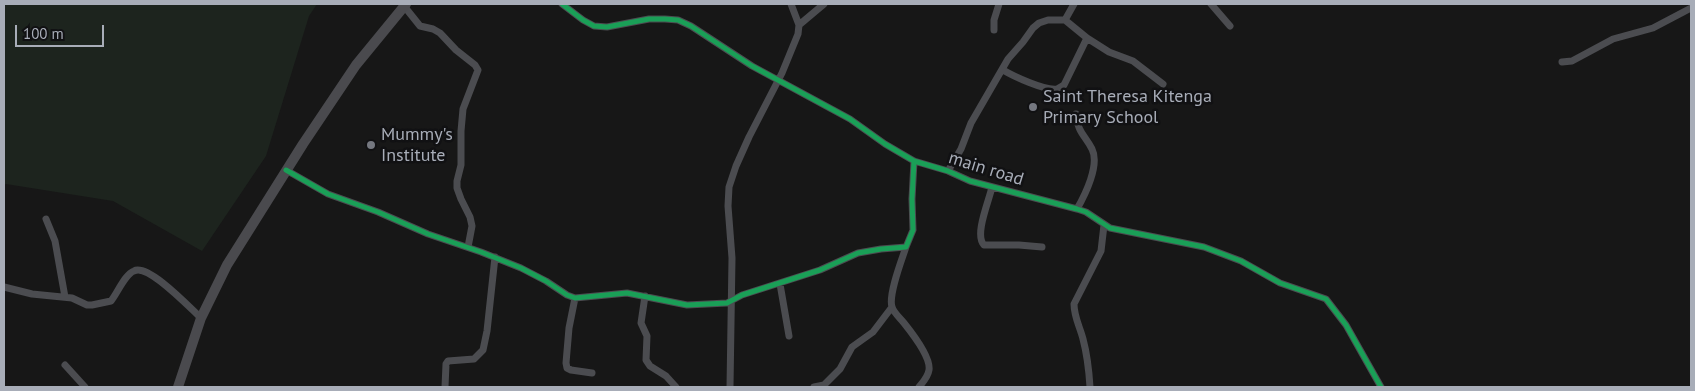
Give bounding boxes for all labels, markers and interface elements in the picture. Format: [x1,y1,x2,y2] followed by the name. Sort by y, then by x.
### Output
[18,15,106,47] scale bar
[23,24,64,43] text: 100 m
[1043,86,1212,128] place label: Saint Theresa Kitenga Primary School
[1027,101,1039,113] marker: Saint Theresa Kitenga Primary School
[381,124,453,166] place label: Mummy's Institute
[365,139,377,151] marker: Mummy's Institute
[946,147,1026,191] street label: main road

